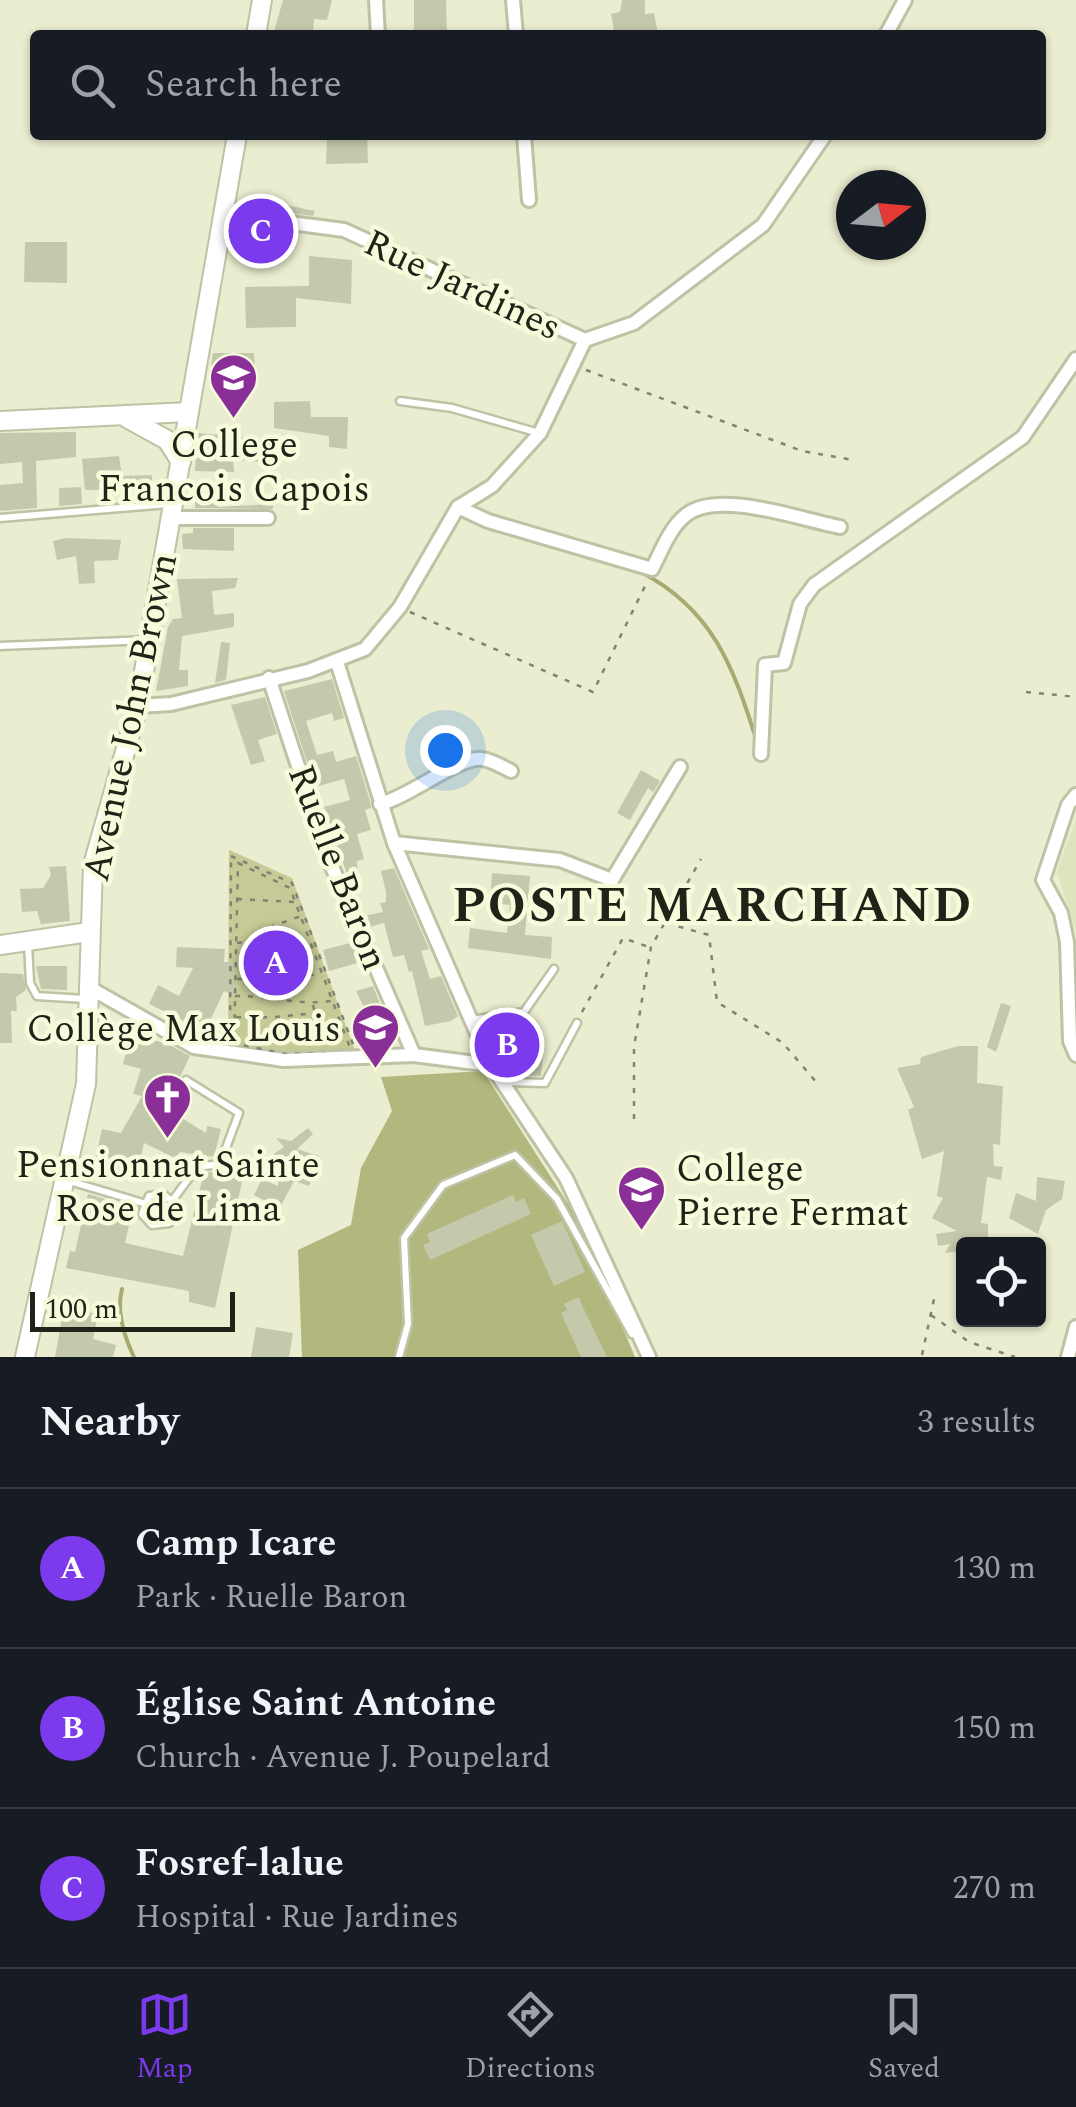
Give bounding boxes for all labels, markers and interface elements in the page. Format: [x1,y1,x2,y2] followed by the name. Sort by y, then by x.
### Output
[30,30,1046,140] search box
[145,56,342,114] text: Search here
[65,58,120,113] icon: search
[836,170,926,260] north arrow
[228,194,294,268] pin: C
[354,215,570,357] street label: Rue Jardines
[208,352,260,420] school or university icon: College Francois Capois
[98,417,370,519] place label: College Francois Capois
[68,548,194,887] street label: Avenue John Brown
[420,725,471,776] your location
[271,756,403,979] street label: Ruelle Baron
[452,870,974,943] district label: POSTE MARCHAND
[244,926,308,1000] pin: A
[27,1001,341,1059] place label: Collège Max Louis
[350,1002,402,1070] school or university icon: Collège Max Louis
[474,1008,540,1082] pin: B
[142,1072,194,1140] church icon: Pensionnat Sainte Rose de Lima
[16,1137,320,1239] place label: Pensionnat Sainte Rose de Lima
[676,1141,909,1243] place label: College Pierre Fermat
[615,1164,667,1232] school or university icon: College Pierre Fermat
[956,1237,1046,1327] map controls
[956,1237,1046,1327] button: locate
[30,1287,235,1332] scale bar
[45,1288,118,1331] text: 100 m
[40,1391,179,1454] text: Nearby
[917,1398,1036,1447] text: 3 results
[135,1515,336,1573] text: Camp Icare
[60,1544,85,1593] text: A
[952,1544,1036,1593] text: 130 m
[135,1573,407,1622] text: Park · Ruelle Baron
[135,1675,496,1733] text: Église Saint Antoine
[61,1704,84,1753] text: B
[952,1704,1036,1753] text: 150 m
[135,1733,551,1782] text: Church · Avenue J. Poupelard
[135,1835,344,1893] text: Fosref-lalue
[61,1864,84,1913] text: C
[952,1864,1036,1913] text: 270 m
[135,1893,459,1942] text: Hospital · Rue Jardines
[136,1987,193,2090] tab: Map
[465,1987,596,2090] tab: Directions
[868,1987,940,2090] tab: Saved

